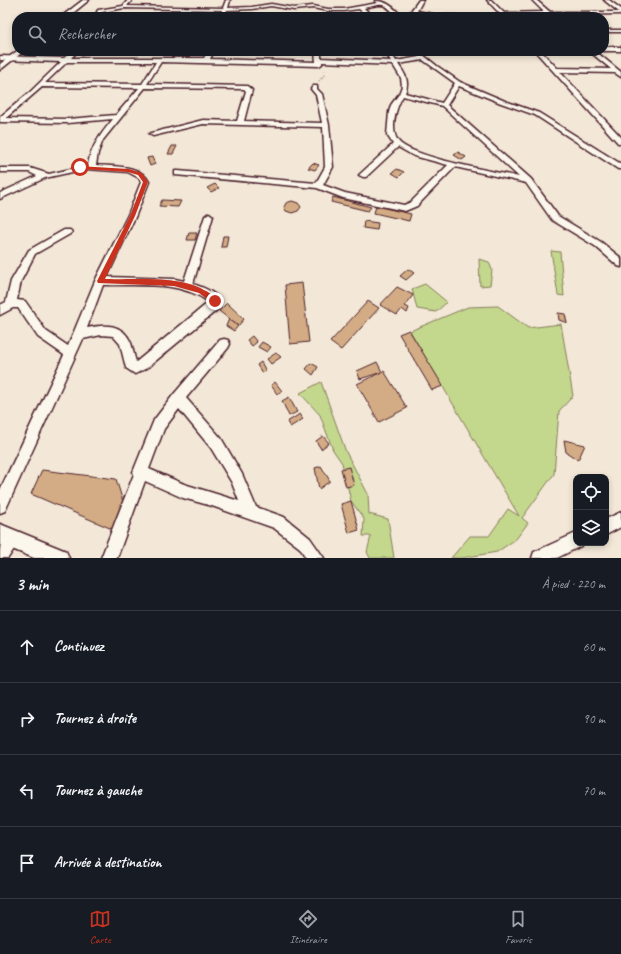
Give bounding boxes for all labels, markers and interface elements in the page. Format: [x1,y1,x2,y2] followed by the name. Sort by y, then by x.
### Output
[12,12,609,56] search box
[26,23,48,45] icon: search
[58,25,116,44] text: Rechercher
[71,158,89,176] route start
[206,292,224,310] route end
[573,474,609,546] map controls
[573,474,609,510] button: locate
[573,510,609,546] button: layers
[16,574,49,595] text: 3 min
[542,576,605,592] text: À pied · 220 m
[16,636,38,658] icon: ahead
[54,637,104,656] text: Continuez
[583,639,605,655] text: 60 m
[16,708,38,730] icon: right
[54,709,136,728] text: Tournez à droite
[583,711,605,727] text: 90 m
[16,780,38,802] icon: left
[54,781,141,800] text: Tournez à gauche
[583,783,605,799] text: 70 m
[16,852,38,874] icon: arrive
[54,853,162,872] text: Arrivée à destination
[89,908,111,946] tab: Carte
[290,908,327,946] tab: Itinéraire
[505,908,532,946] tab: Favoris

